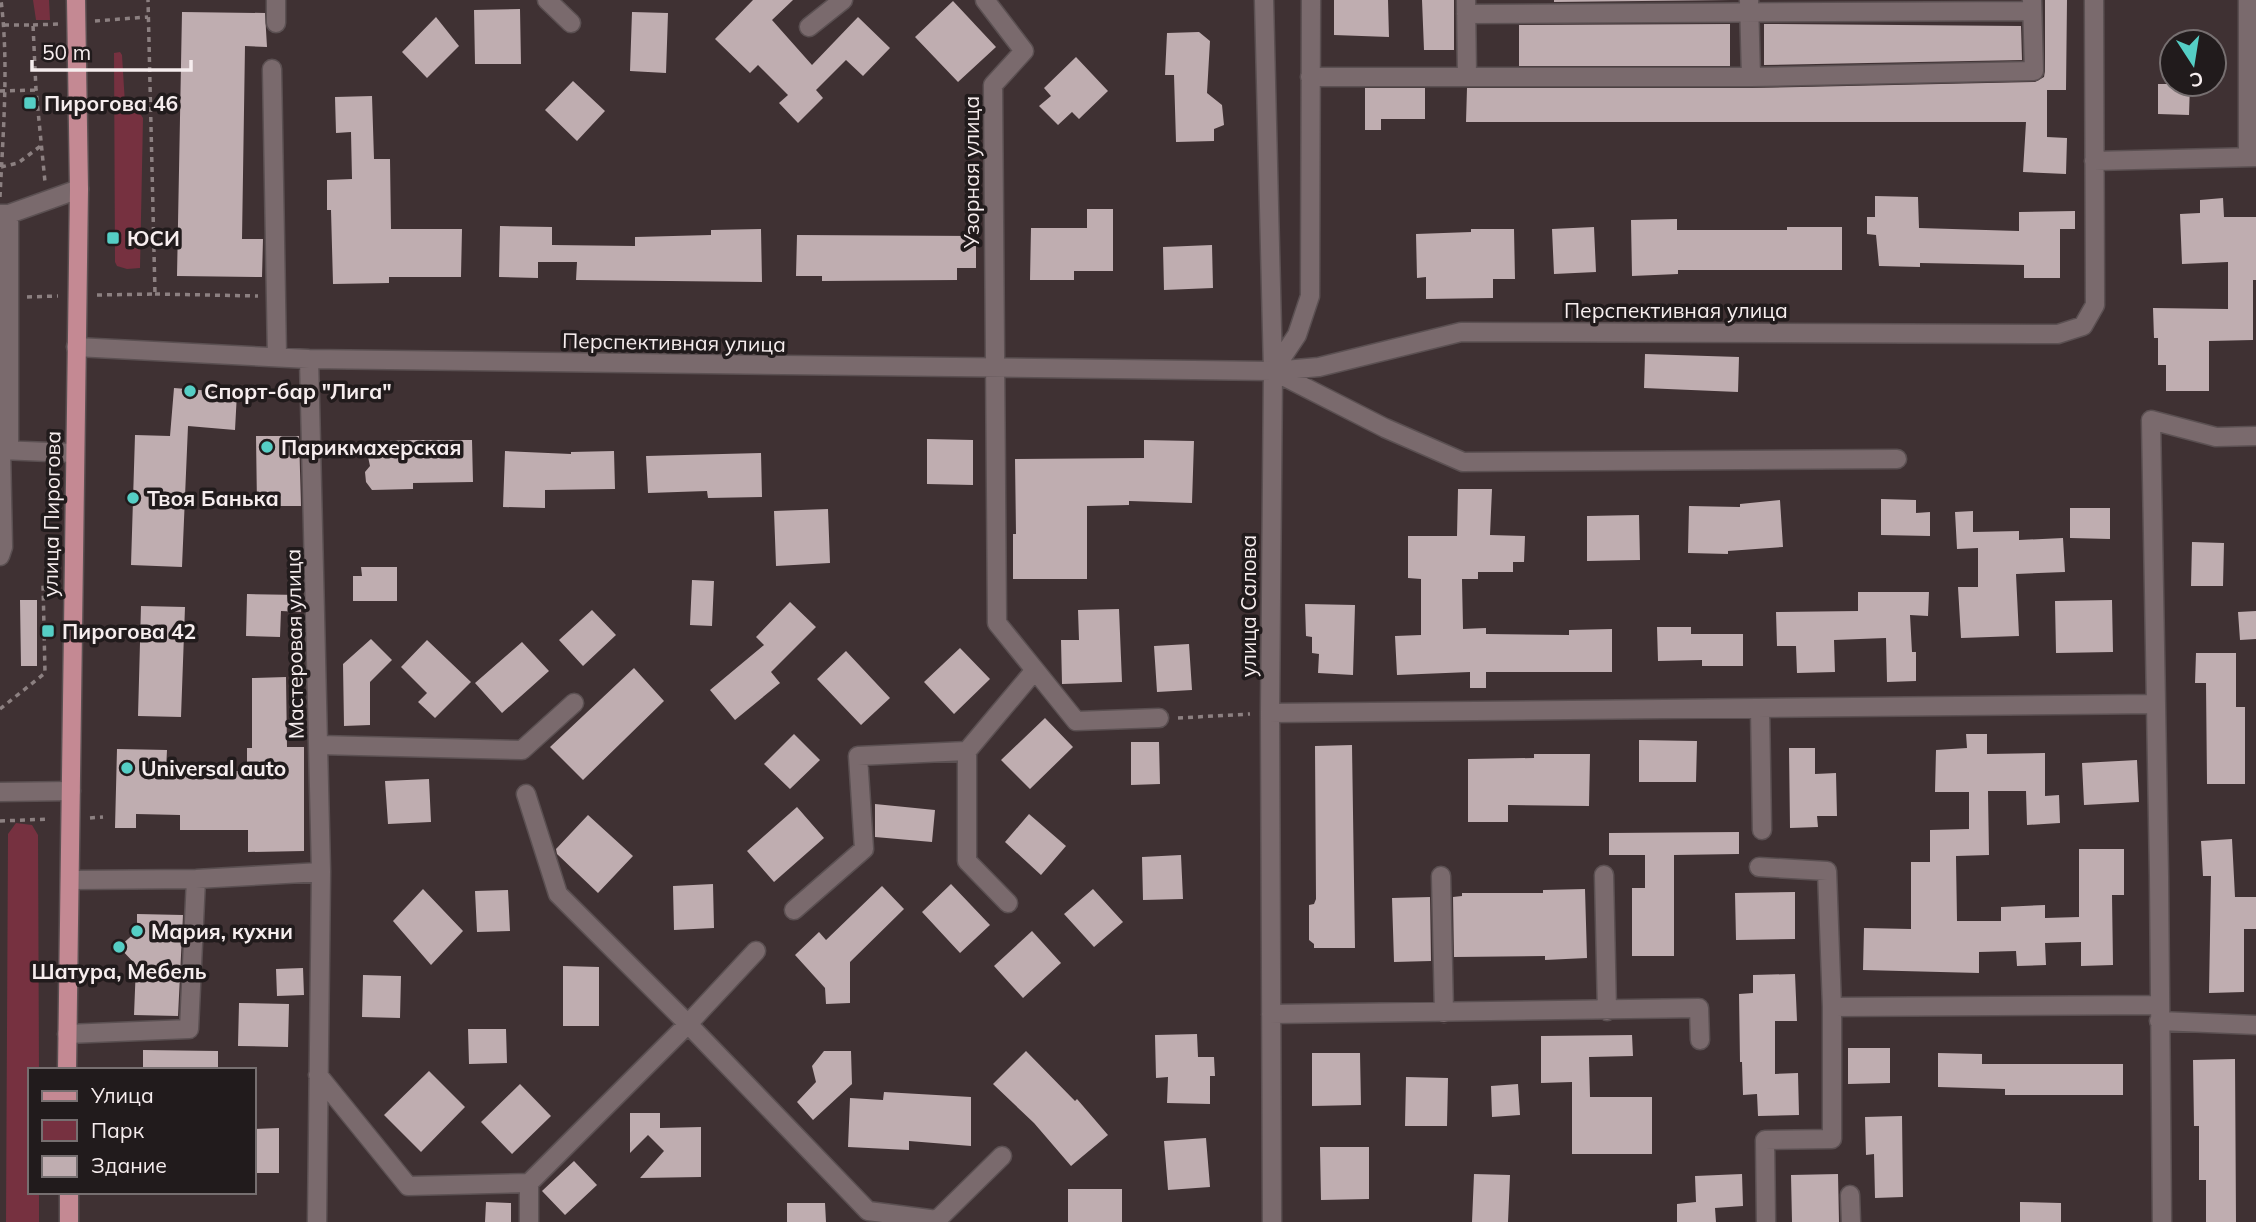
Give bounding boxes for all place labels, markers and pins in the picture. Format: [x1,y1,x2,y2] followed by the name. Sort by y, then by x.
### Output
[44,90,178,116] place label: Пирогова 46
[22,95,38,111] marker: Пирогова 46
[127,225,180,251] place label: ЮСИ
[105,230,121,246] marker: ЮСИ
[204,378,392,404] place label: Спорт-бар "Лига"
[182,383,198,399] marker: Спорт-бар "Лига"
[281,434,462,460] place label: Парикмахерская
[259,439,275,455] marker: Парикмахерская
[147,485,279,511] place label: Твоя Банька
[125,490,141,506] marker: Твоя Банька
[62,618,196,644] place label: Пирогова 42
[40,623,56,639] marker: Пирогова 42
[141,755,286,781] place label: Universal auto
[119,760,135,776] marker: Universal auto
[151,918,293,944] place label: Мария, кухни
[129,923,145,939] marker: Мария, кухни
[111,939,127,955] marker: Шатура, Мебель
[31,958,207,984] place label: Шатура, Мебель

